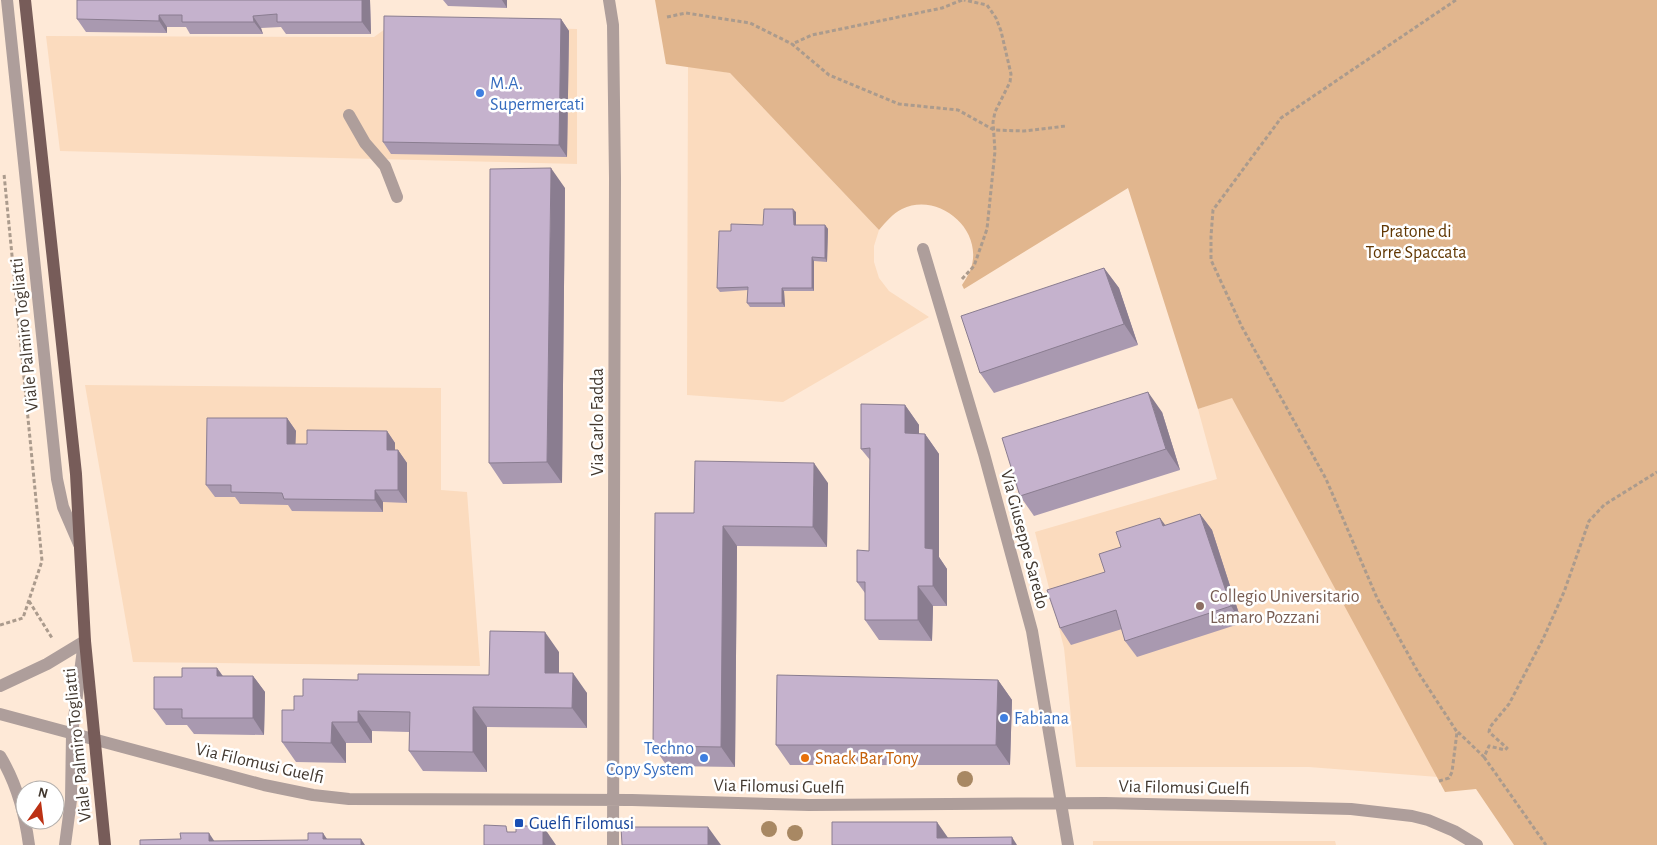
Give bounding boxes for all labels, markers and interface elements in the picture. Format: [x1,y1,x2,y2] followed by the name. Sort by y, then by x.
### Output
[490,75,585,114] place label: M.A. Supermercati
[474,87,486,99] marker: M.A. Supermercati
[1365,223,1467,262] park label: Pratone di Torre Spaccata
[8,257,42,413] street label: Viale Palmiro Togliatti
[589,368,607,476] street label: Via Carlo Fadda
[997,468,1051,611] street label: Via Giuseppe Saredo
[1210,588,1360,627] place label: Collegio Universitario Lamaro Pozzani
[1194,600,1206,612] marker: Collegio Universitario Lamaro Pozzani
[61,667,95,823] street label: Viale Palmiro Togliatti
[1014,710,1069,728] place label: Fabiana
[998,712,1010,724] marker: Fabiana
[194,740,326,787] street label: Via Filomusi Guelfi
[606,740,694,779] place label: Techno Copy System
[815,750,919,768] place label: Snack Bar Tony
[698,752,710,764] marker: Techno Copy System
[799,752,811,764] marker: Snack Bar Tony
[713,777,845,797] street label: Via Filomusi Guelfi
[1118,778,1250,798] street label: Via Filomusi Guelfi
[15,780,65,830] north arrow
[36,785,49,801] text: N
[529,815,634,833] place label: Guelfi Filomusi
[513,817,525,829] marker: Guelfi Filomusi

